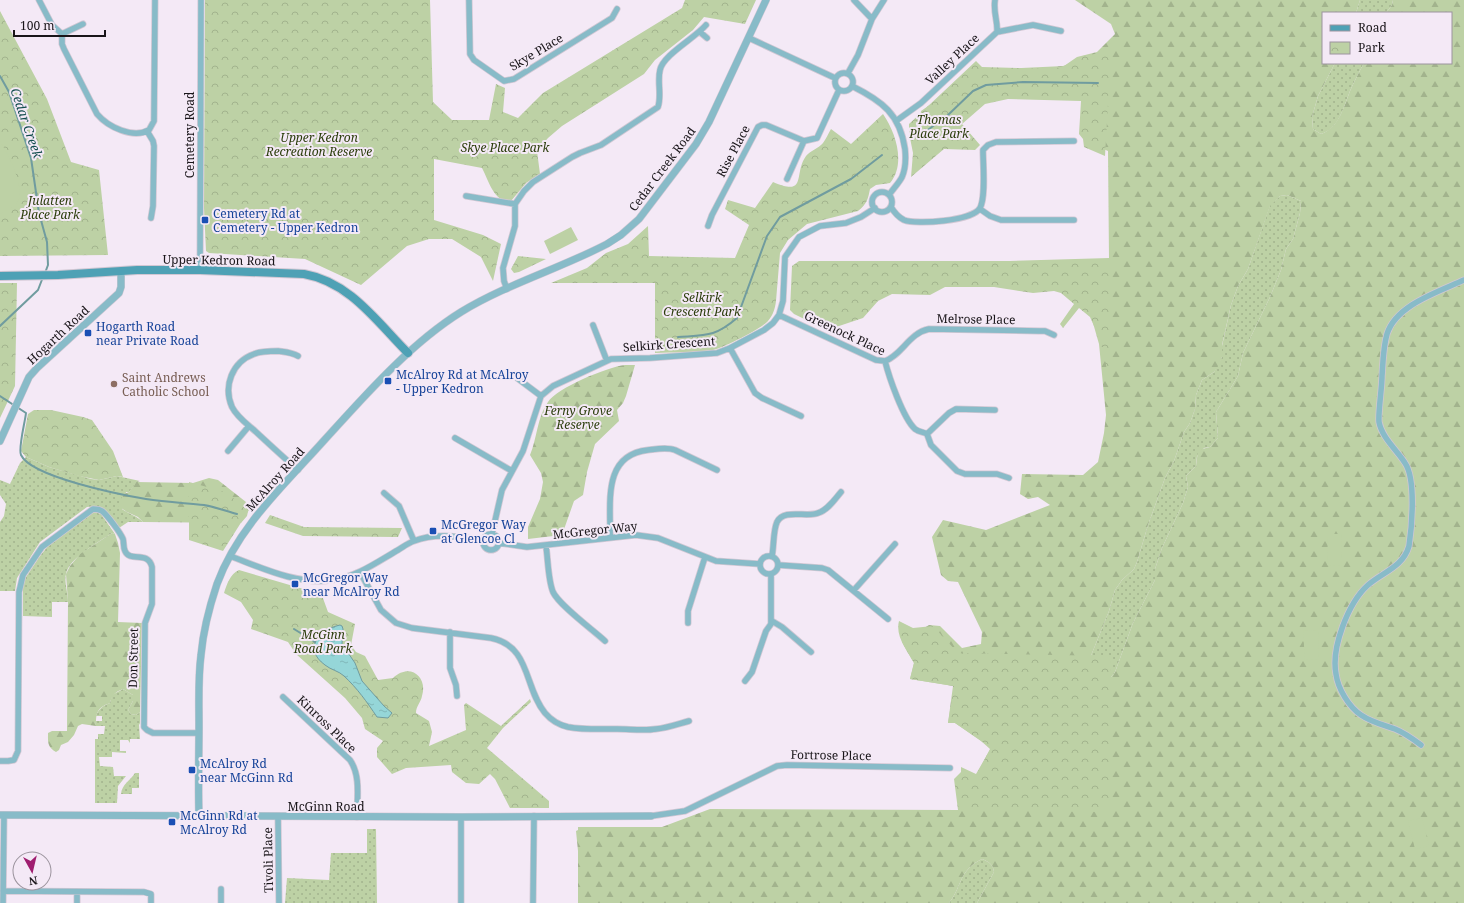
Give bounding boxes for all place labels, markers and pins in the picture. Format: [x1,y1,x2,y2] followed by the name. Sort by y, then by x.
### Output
[213,205,359,236] place label: Cemetery Rd at Cemetery - Upper Kedron
[200,215,210,225] marker: Cemetery Rd at Cemetery - Upper Kedron
[96,318,199,349] place label: Hogarth Road near Private Road
[83,328,93,338] marker: Hogarth Road near Private Road
[396,366,529,397] place label: McAlroy Rd at McAlroy - Upper Kedron
[122,369,209,400] place label: Saint Andrews Catholic School
[383,376,393,386] marker: McAlroy Rd at McAlroy - Upper Kedron
[109,379,119,389] marker: Saint Andrews Catholic School
[441,516,526,547] place label: McGregor Way at Glencoe Cl
[428,526,438,536] marker: McGregor Way at Glencoe Cl
[303,569,400,600] place label: McGregor Way near McAlroy Rd
[290,579,300,589] marker: McGregor Way near McAlroy Rd
[200,755,294,786] place label: McAlroy Rd near McGinn Rd
[187,765,197,775] marker: McAlroy Rd near McGinn Rd
[180,807,258,838] place label: McGinn Rd at McAlroy Rd
[167,817,177,827] marker: McGinn Rd at McAlroy Rd

